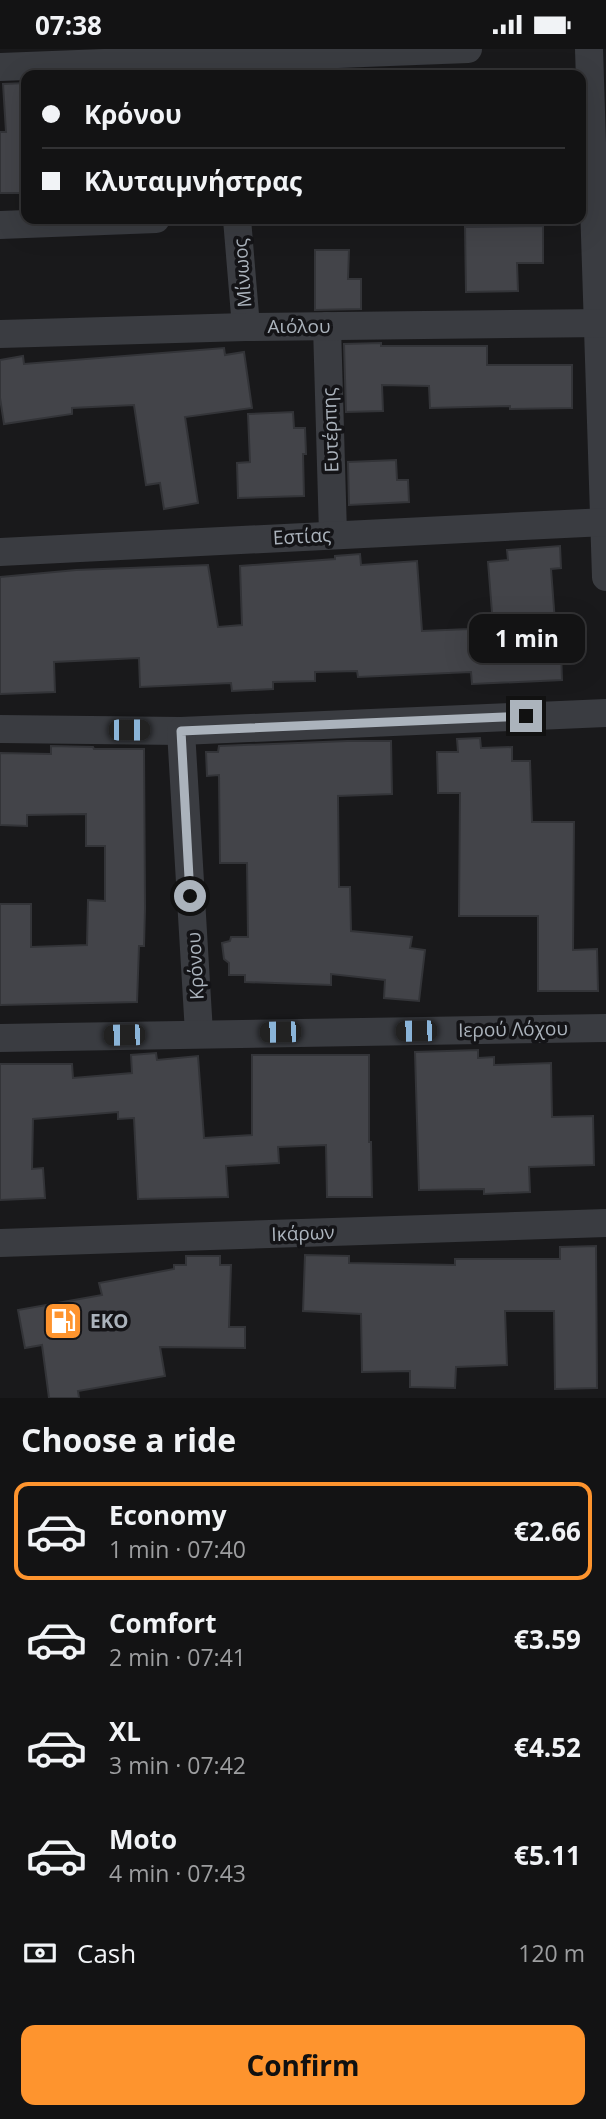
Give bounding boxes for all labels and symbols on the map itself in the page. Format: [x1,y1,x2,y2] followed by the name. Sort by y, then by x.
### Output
[227,238,257,308] street label: Μίνωος
[267,313,331,339] street label: Αιόλου
[316,387,344,473] street label: Ευτέρπης
[272,521,332,551] street label: Εστίας
[468,615,584,663] callout: 1 min
[510,700,542,732] route end
[109,720,151,741] car
[174,880,206,912] route start
[180,931,210,1001] street label: Κρόνου
[458,1015,568,1043] street label: Ιερού Λόχου
[395,1020,438,1042] car
[259,1021,302,1043] car
[103,1024,146,1046] car
[271,1219,335,1247] street label: Ικάρων
[42,1300,84,1342] fuel station icon: EKO
[90,1308,128,1334] place label: EKO

